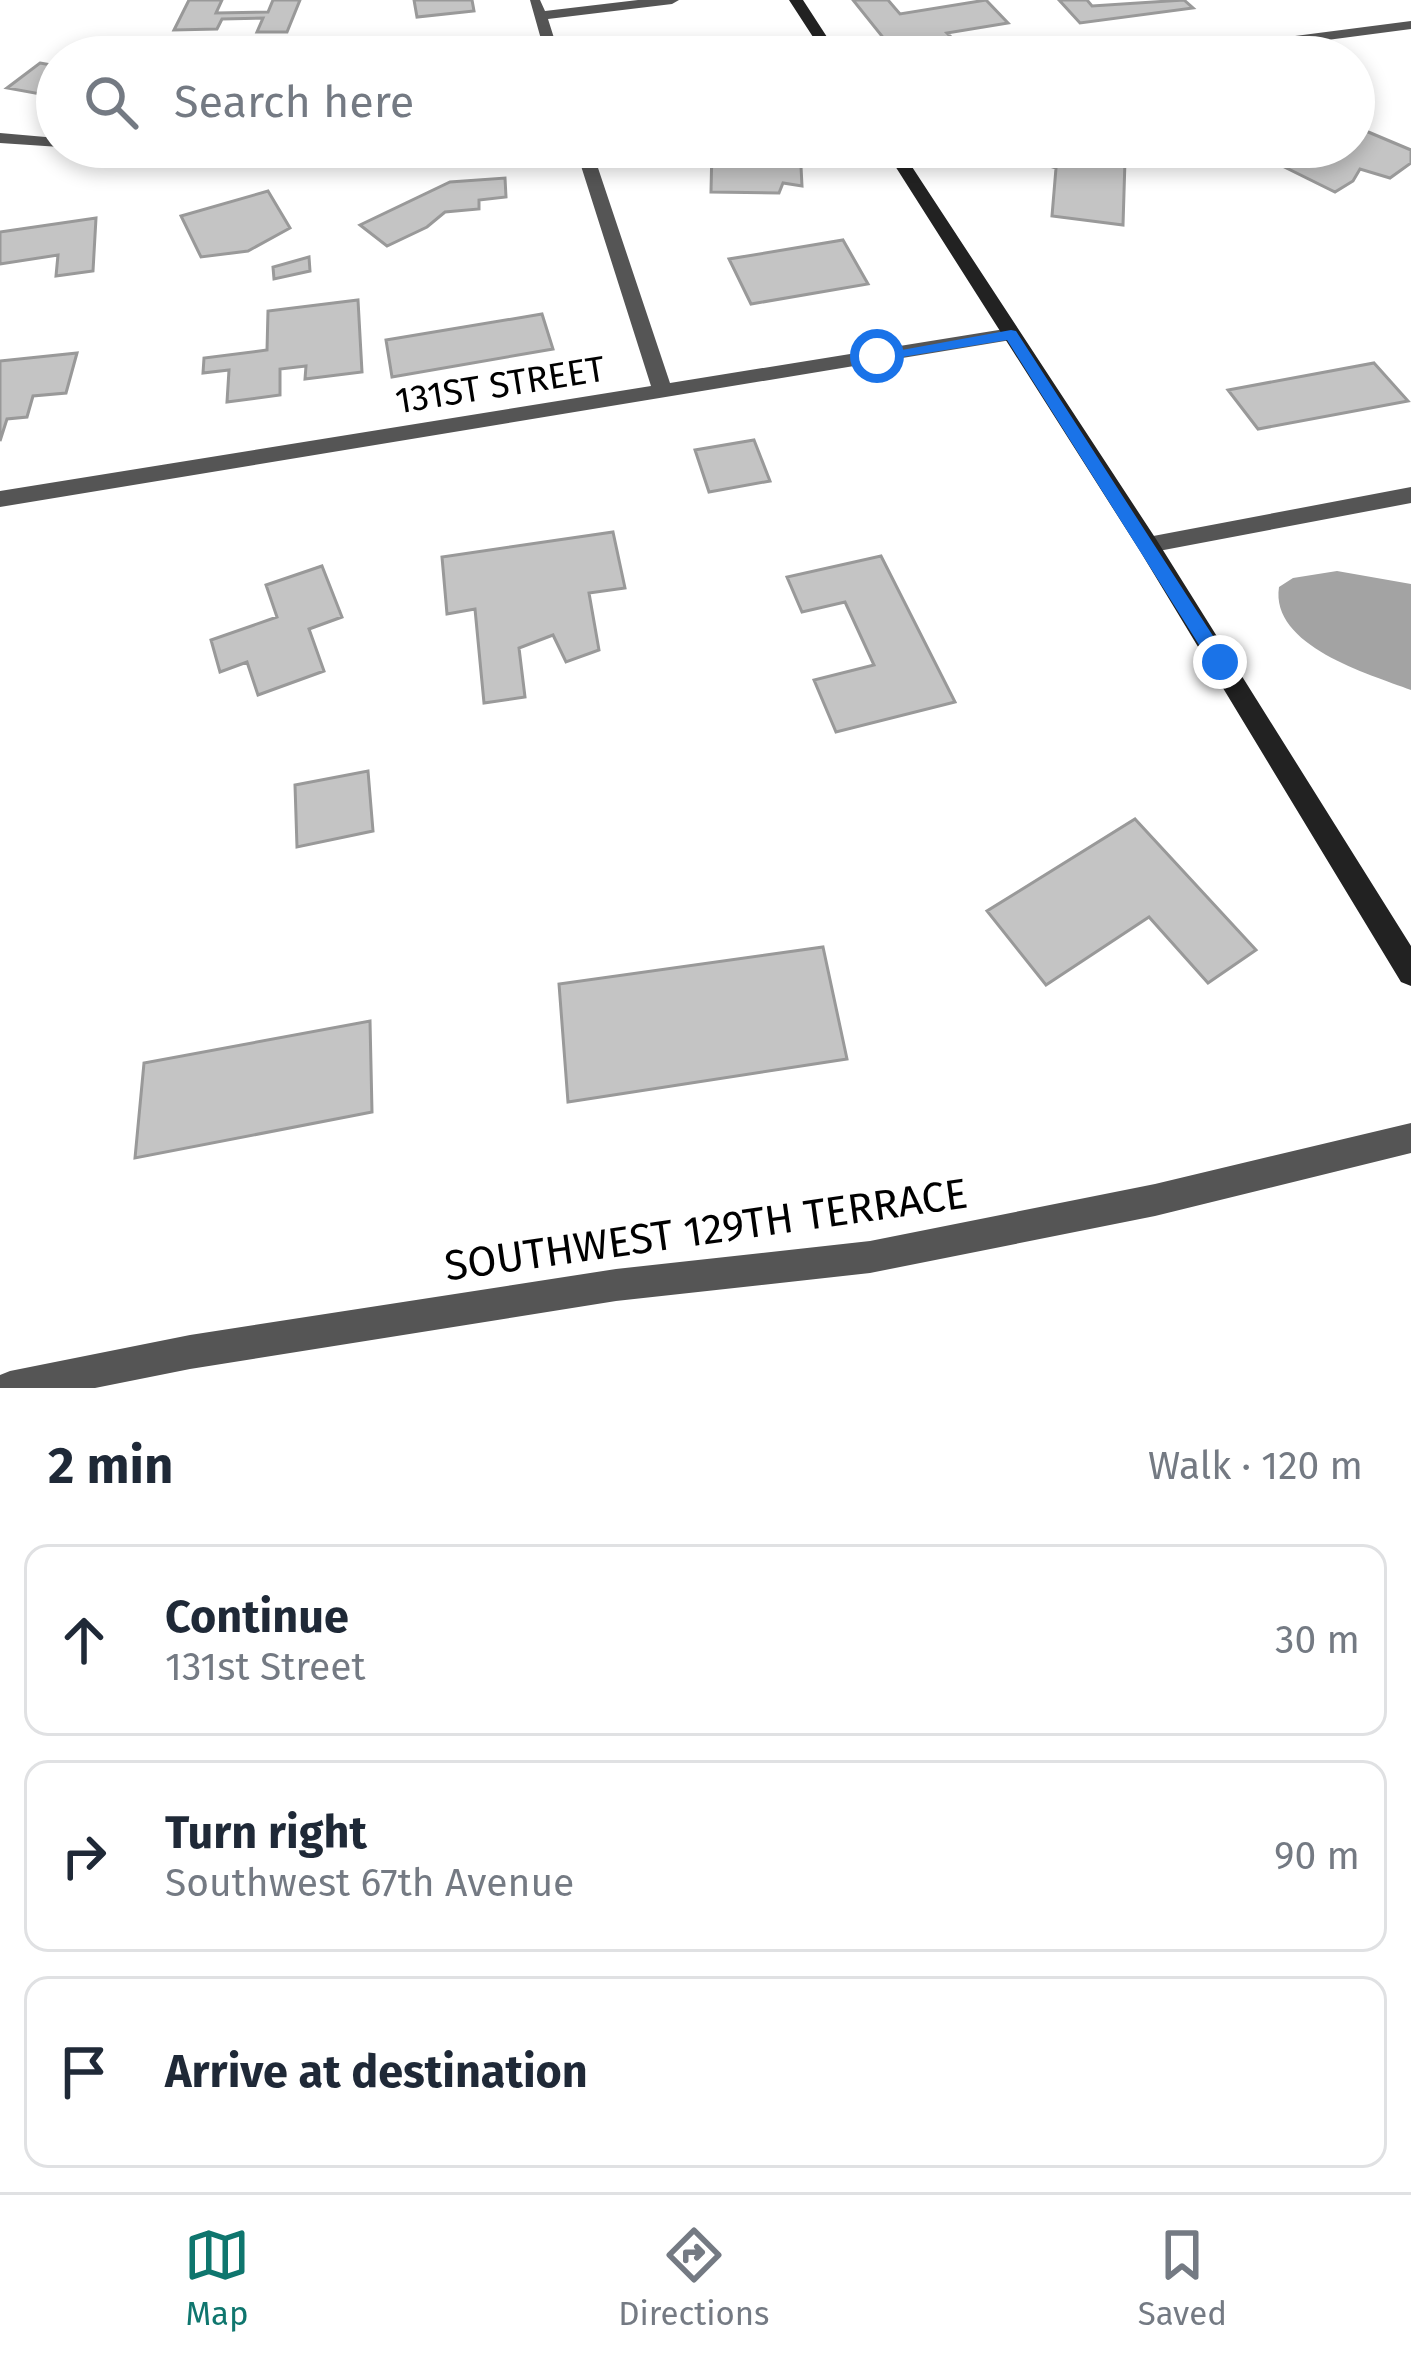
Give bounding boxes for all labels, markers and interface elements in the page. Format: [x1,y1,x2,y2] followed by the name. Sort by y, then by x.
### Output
[36,36,1375,168] search box
[78,69,144,135] icon: search
[174,75,414,129] text: Search here
[850,329,904,383] route start
[392,347,608,423] street label: 131ST STREET
[1193,635,1247,689] route end
[441,1169,971,1291] street label: SOUTHWEST 129TH TERRACE
[48,1435,173,1497] text: 2 min
[1148,1443,1363,1489] text: Walk · 120 m
[165,1590,349,1644] text: Continue
[51,1607,117,1673] icon: ahead
[1275,1617,1360,1663] text: 30 m
[165,1644,366,1690] text: 131st Street
[165,1806,367,1860] text: Turn right
[51,1823,117,1889] icon: right
[1274,1833,1360,1879] text: 90 m
[165,1860,574,1906] text: Southwest 67th Avenue
[51,2039,117,2105] icon: arrive
[165,2045,588,2099] text: Arrive at destination
[184,2222,250,2334] tab: Map
[618,2222,770,2334] tab: Directions
[1138,2222,1227,2334] tab: Saved

